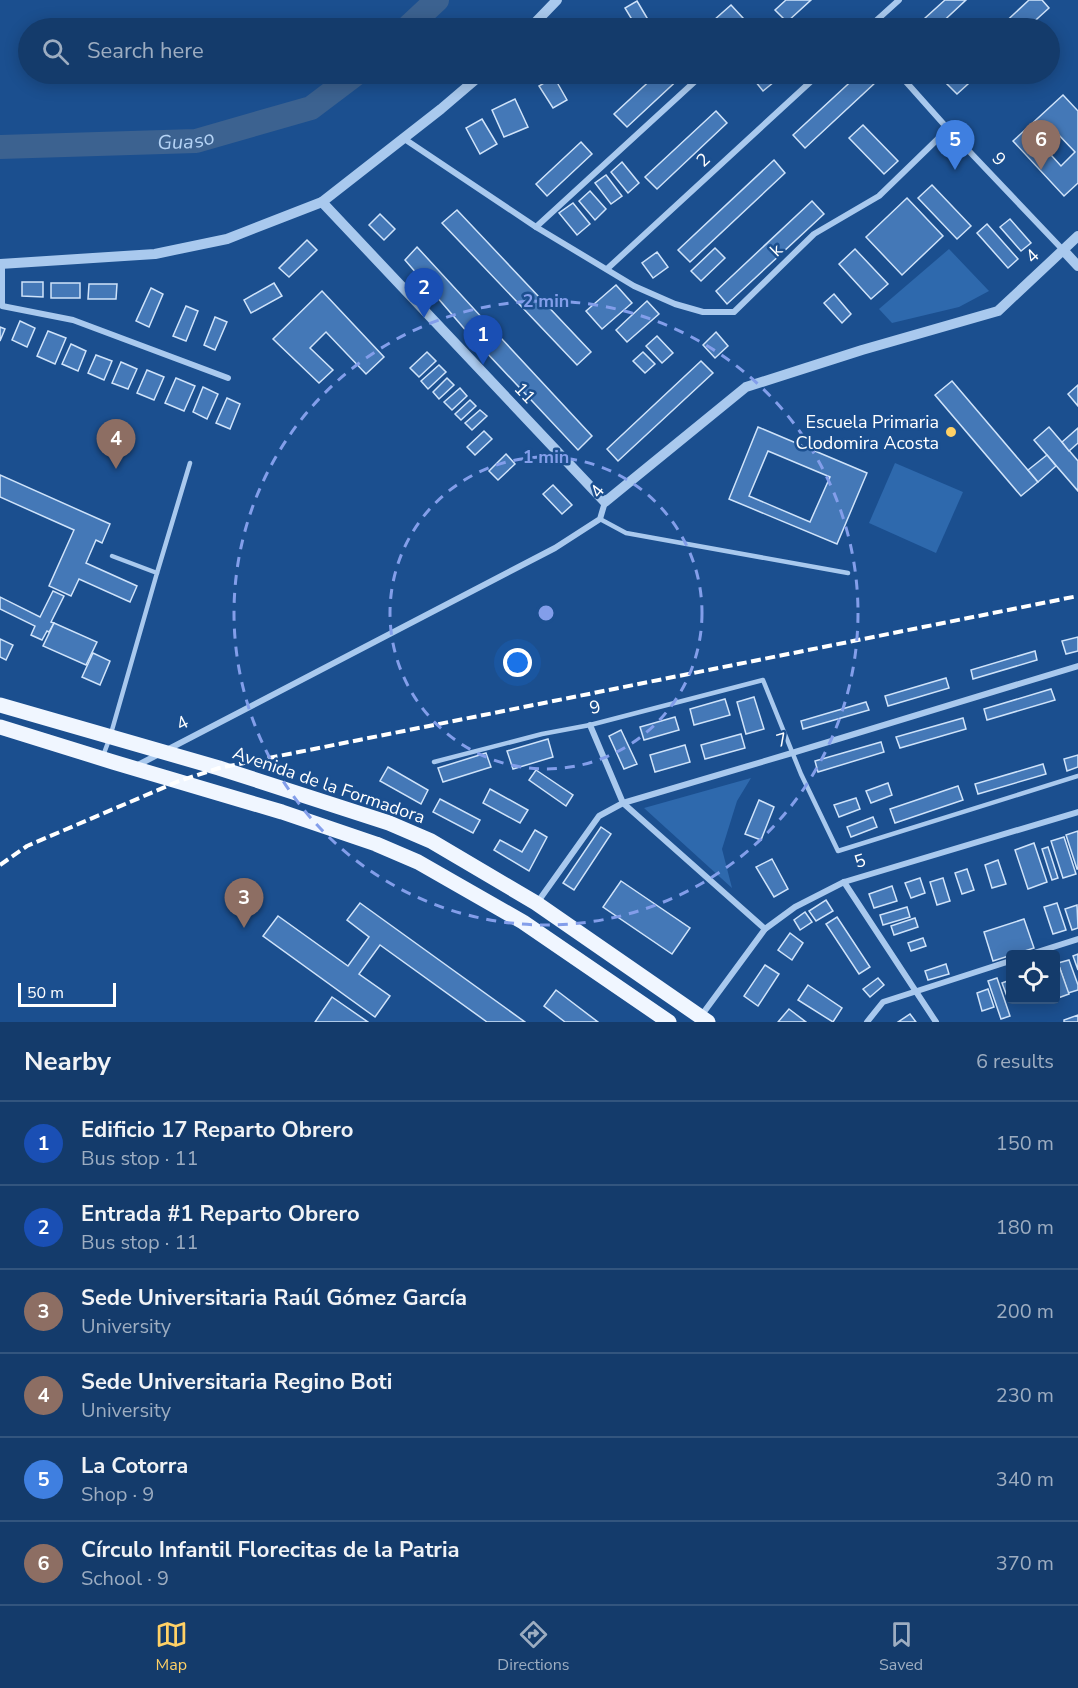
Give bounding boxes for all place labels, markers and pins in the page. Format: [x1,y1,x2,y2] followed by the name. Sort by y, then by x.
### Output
[936,120,974,170] pin: 5
[1022,120,1060,170] pin: 6
[404,268,444,318] pin: 2
[464,316,502,365] pin: 1
[795,410,939,455] place label: Escuela Primaria Clodomira Acosta
[96,420,136,469] pin: 4
[944,425,958,439] marker: Escuela Primaria Clodomira Acosta
[536,603,556,623] centre of rings
[224,878,264,928] pin: 3

